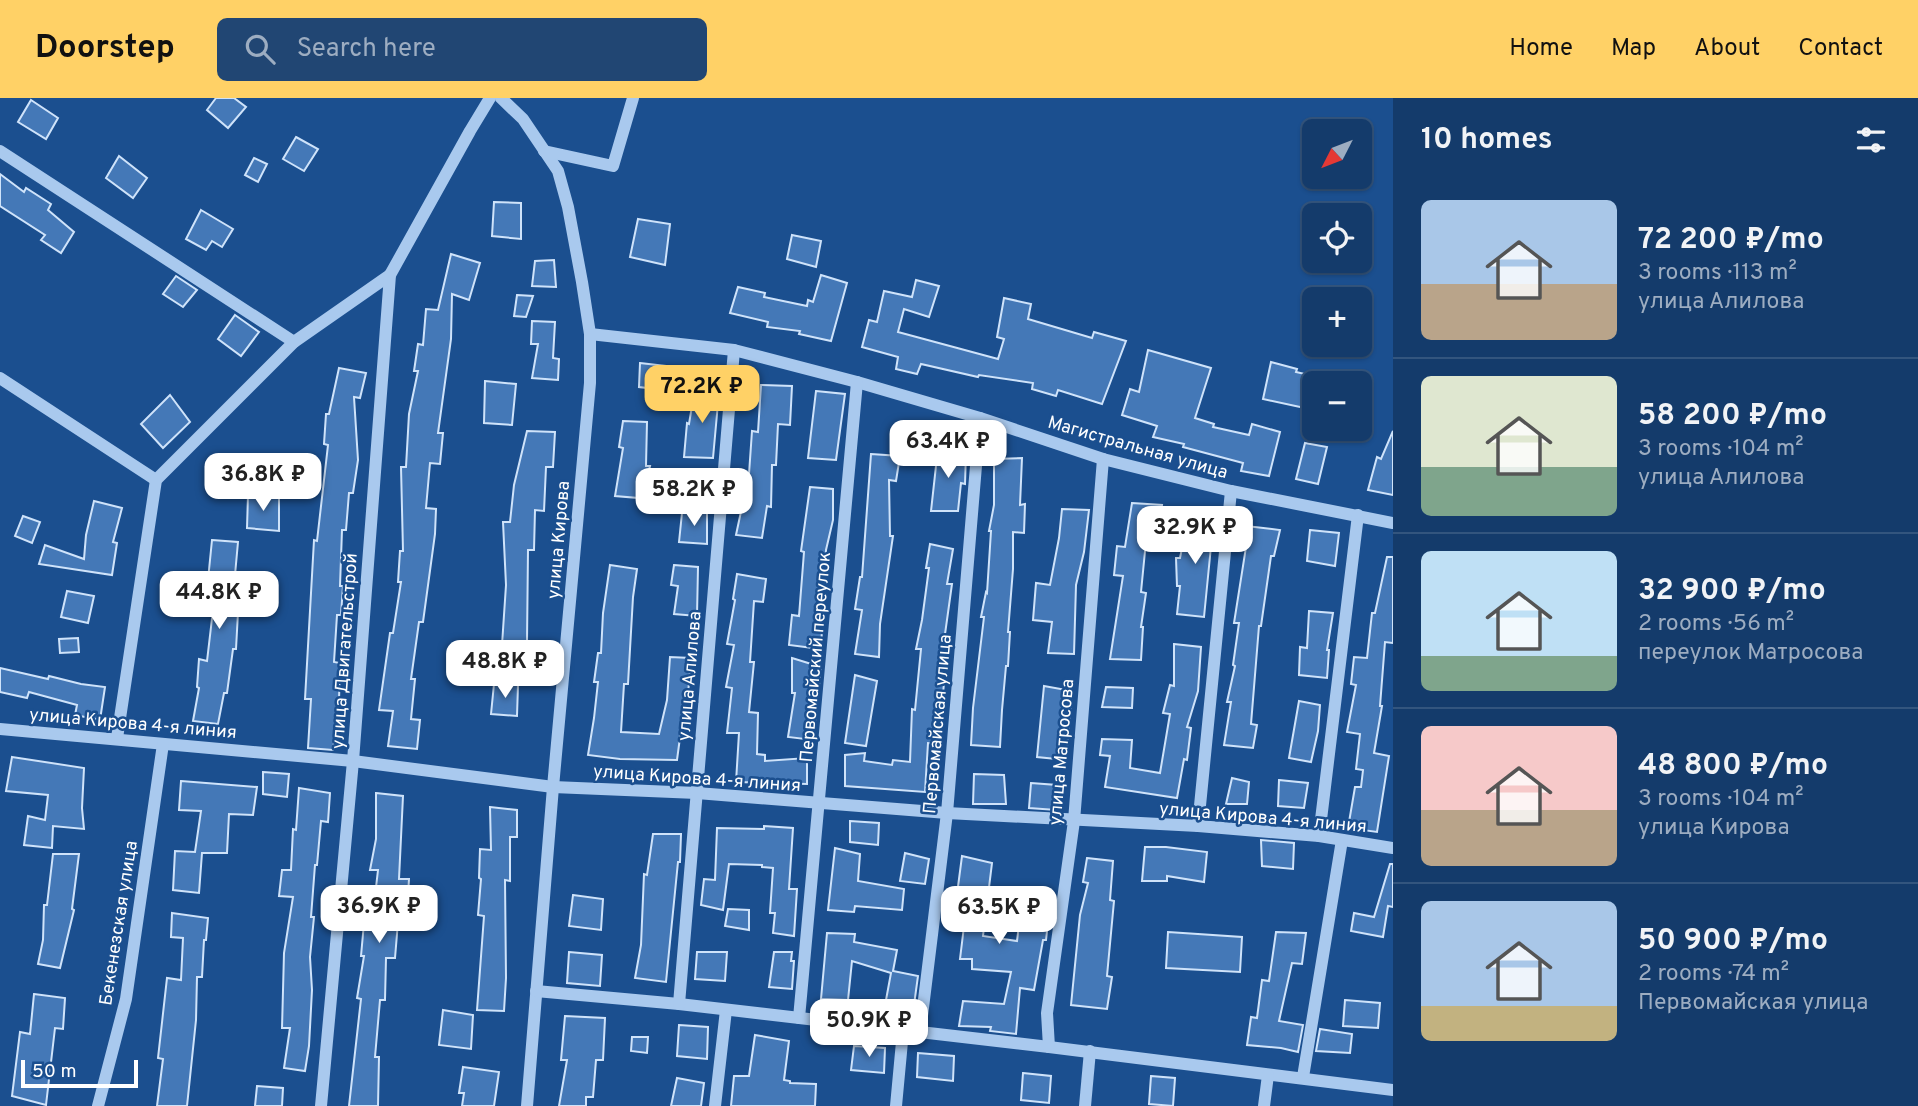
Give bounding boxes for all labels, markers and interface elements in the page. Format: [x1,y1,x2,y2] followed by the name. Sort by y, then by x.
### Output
[217,18,707,81] search box
[35,28,175,70] text: Doorstep
[241,30,279,68] icon: search
[297,33,436,66] text: Search here
[1509,34,1573,64] text: Home
[1611,34,1656,64] text: Map
[1694,34,1760,64] text: About
[1798,34,1883,64] text: Contact
[1302,119,1372,189] north arrow
[1302,119,1372,441] map controls
[1852,121,1890,159] icon: filters
[1421,122,1552,159] text: 10 homes
[1302,203,1372,273] button: locate
[1638,222,1824,259] text: 72 200 ₽/mo
[1477,228,1561,312] icon: home
[1638,259,1797,288] text: 3 rooms · 113 m²
[1302,287,1372,357] button: +
[1638,288,1804,317] text: улица Алилова
[637,366,767,425] pin: 72.2K ₽
[1302,371,1372,441] button: −
[661,373,743,402] text: 72.2K ₽
[1638,398,1827,435] text: 58 200 ₽/mo
[1477,404,1561,488] icon: home
[1045,412,1230,485] street label: Магистральная улица
[883,420,1013,480] pin: 63.4K ₽
[906,428,990,457] text: 63.4K ₽
[1638,435,1803,464] text: 3 rooms · 104 m²
[198,454,328,513] pin: 36.8K ₽
[220,461,306,490] text: 36.8K ₽
[1638,464,1804,493] text: улица Алилова
[629,468,759,528] pin: 58.2K ₽
[652,476,736,505] text: 58.2K ₽
[543,480,576,600] street label: улица Кирова
[1130,506,1260,566] pin: 32.9K ₽
[1153,514,1237,543] text: 32.9K ₽
[796,551,837,763] street label: Первомайский переулок
[327,552,364,750] street label: улица Двигательстрой
[154,572,284,631] pin: 44.8K ₽
[1638,573,1826,610] text: 32 900 ₽/mo
[176,579,262,608] text: 44.8K ₽
[1477,579,1561,663] icon: home
[673,610,708,742] street label: улица Алилова
[1638,610,1794,639] text: 2 rooms · 56 m²
[919,633,958,815] street label: Первомайская улица
[1638,639,1863,668] text: переулок Матросова
[440,640,570,700] pin: 48.8K ₽
[462,648,548,677] text: 48.8K ₽
[1045,678,1080,826] street label: улица Матросова
[28,704,238,745] street label: улица Кирова 4-я линия
[1638,748,1828,785] text: 48 800 ₽/mo
[1477,754,1561,838] icon: home
[592,761,802,798] street label: улица Кирова 4-я линия
[1638,785,1803,814] text: 3 rooms · 104 m²
[1158,798,1368,839] street label: улица Кирова 4-я линия
[1638,814,1790,843] text: улица Кирова
[95,839,144,1007] street label: Бекенезская улица
[314,886,444,945] pin: 36.9K ₽
[934,886,1064,946] pin: 63.5K ₽
[337,893,421,922] text: 36.9K ₽
[957,894,1041,923] text: 63.5K ₽
[1638,923,1828,960] text: 50 900 ₽/mo
[1477,929,1561,1013] icon: home
[1638,960,1789,989] text: 2 rooms · 74 m²
[1638,989,1868,1018] text: Первомайская улица
[804,1000,934,1059] pin: 50.9K ₽
[826,1007,912,1036] text: 50.9K ₽
[21,1057,138,1089] scale bar
[32,1060,77,1084] text: 50 m

